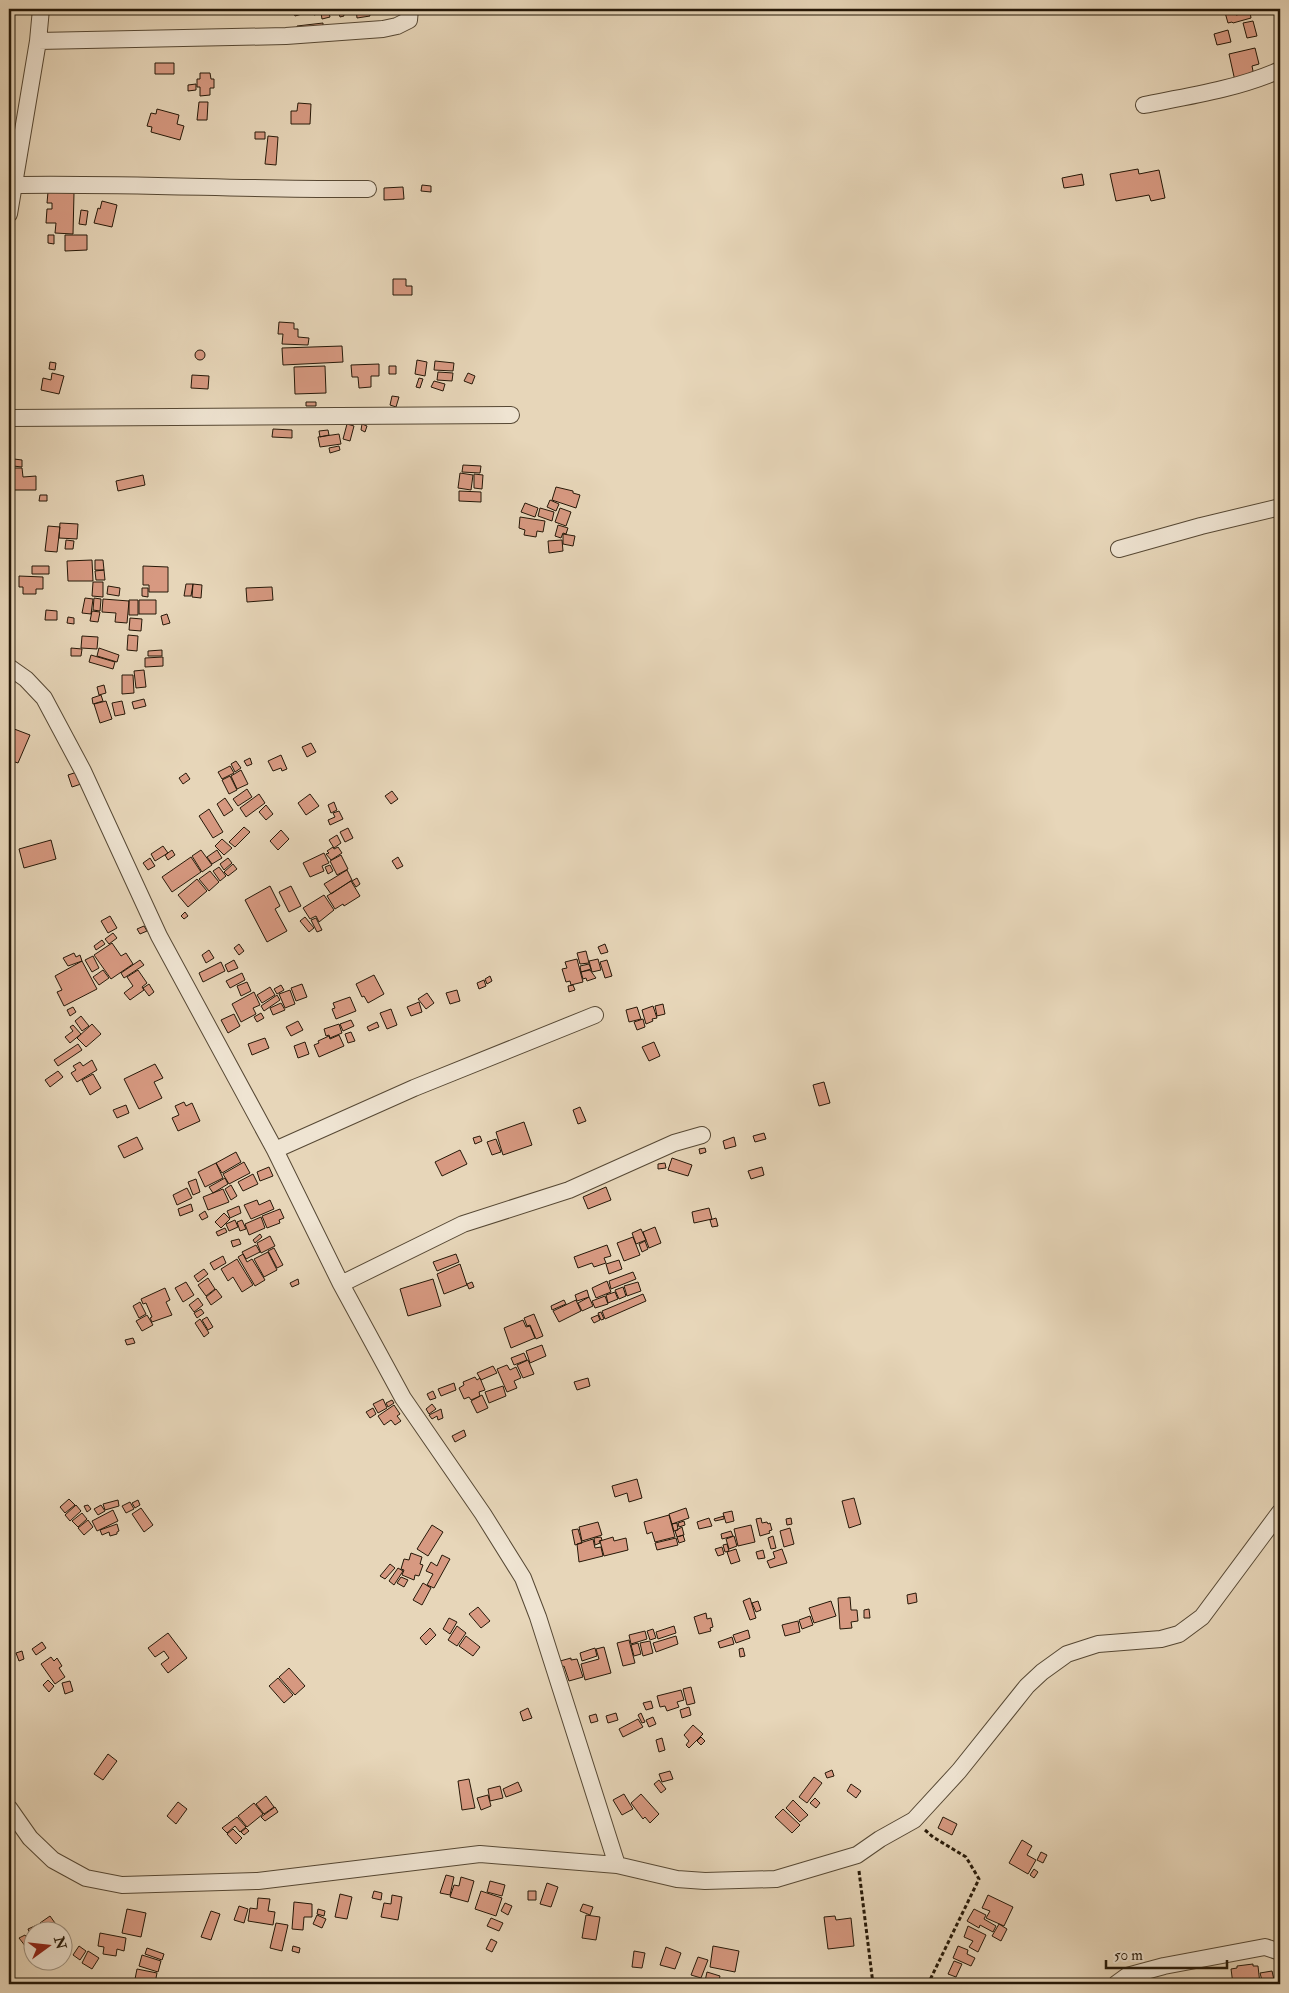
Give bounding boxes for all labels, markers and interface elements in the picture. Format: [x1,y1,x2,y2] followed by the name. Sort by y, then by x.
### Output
[22,1920,72,1970] north arrow
[50,1934,70,1951] text: N
[1106,1938,1228,1970] scale bar
[1114,1946,1143,1965] text: 50 m

